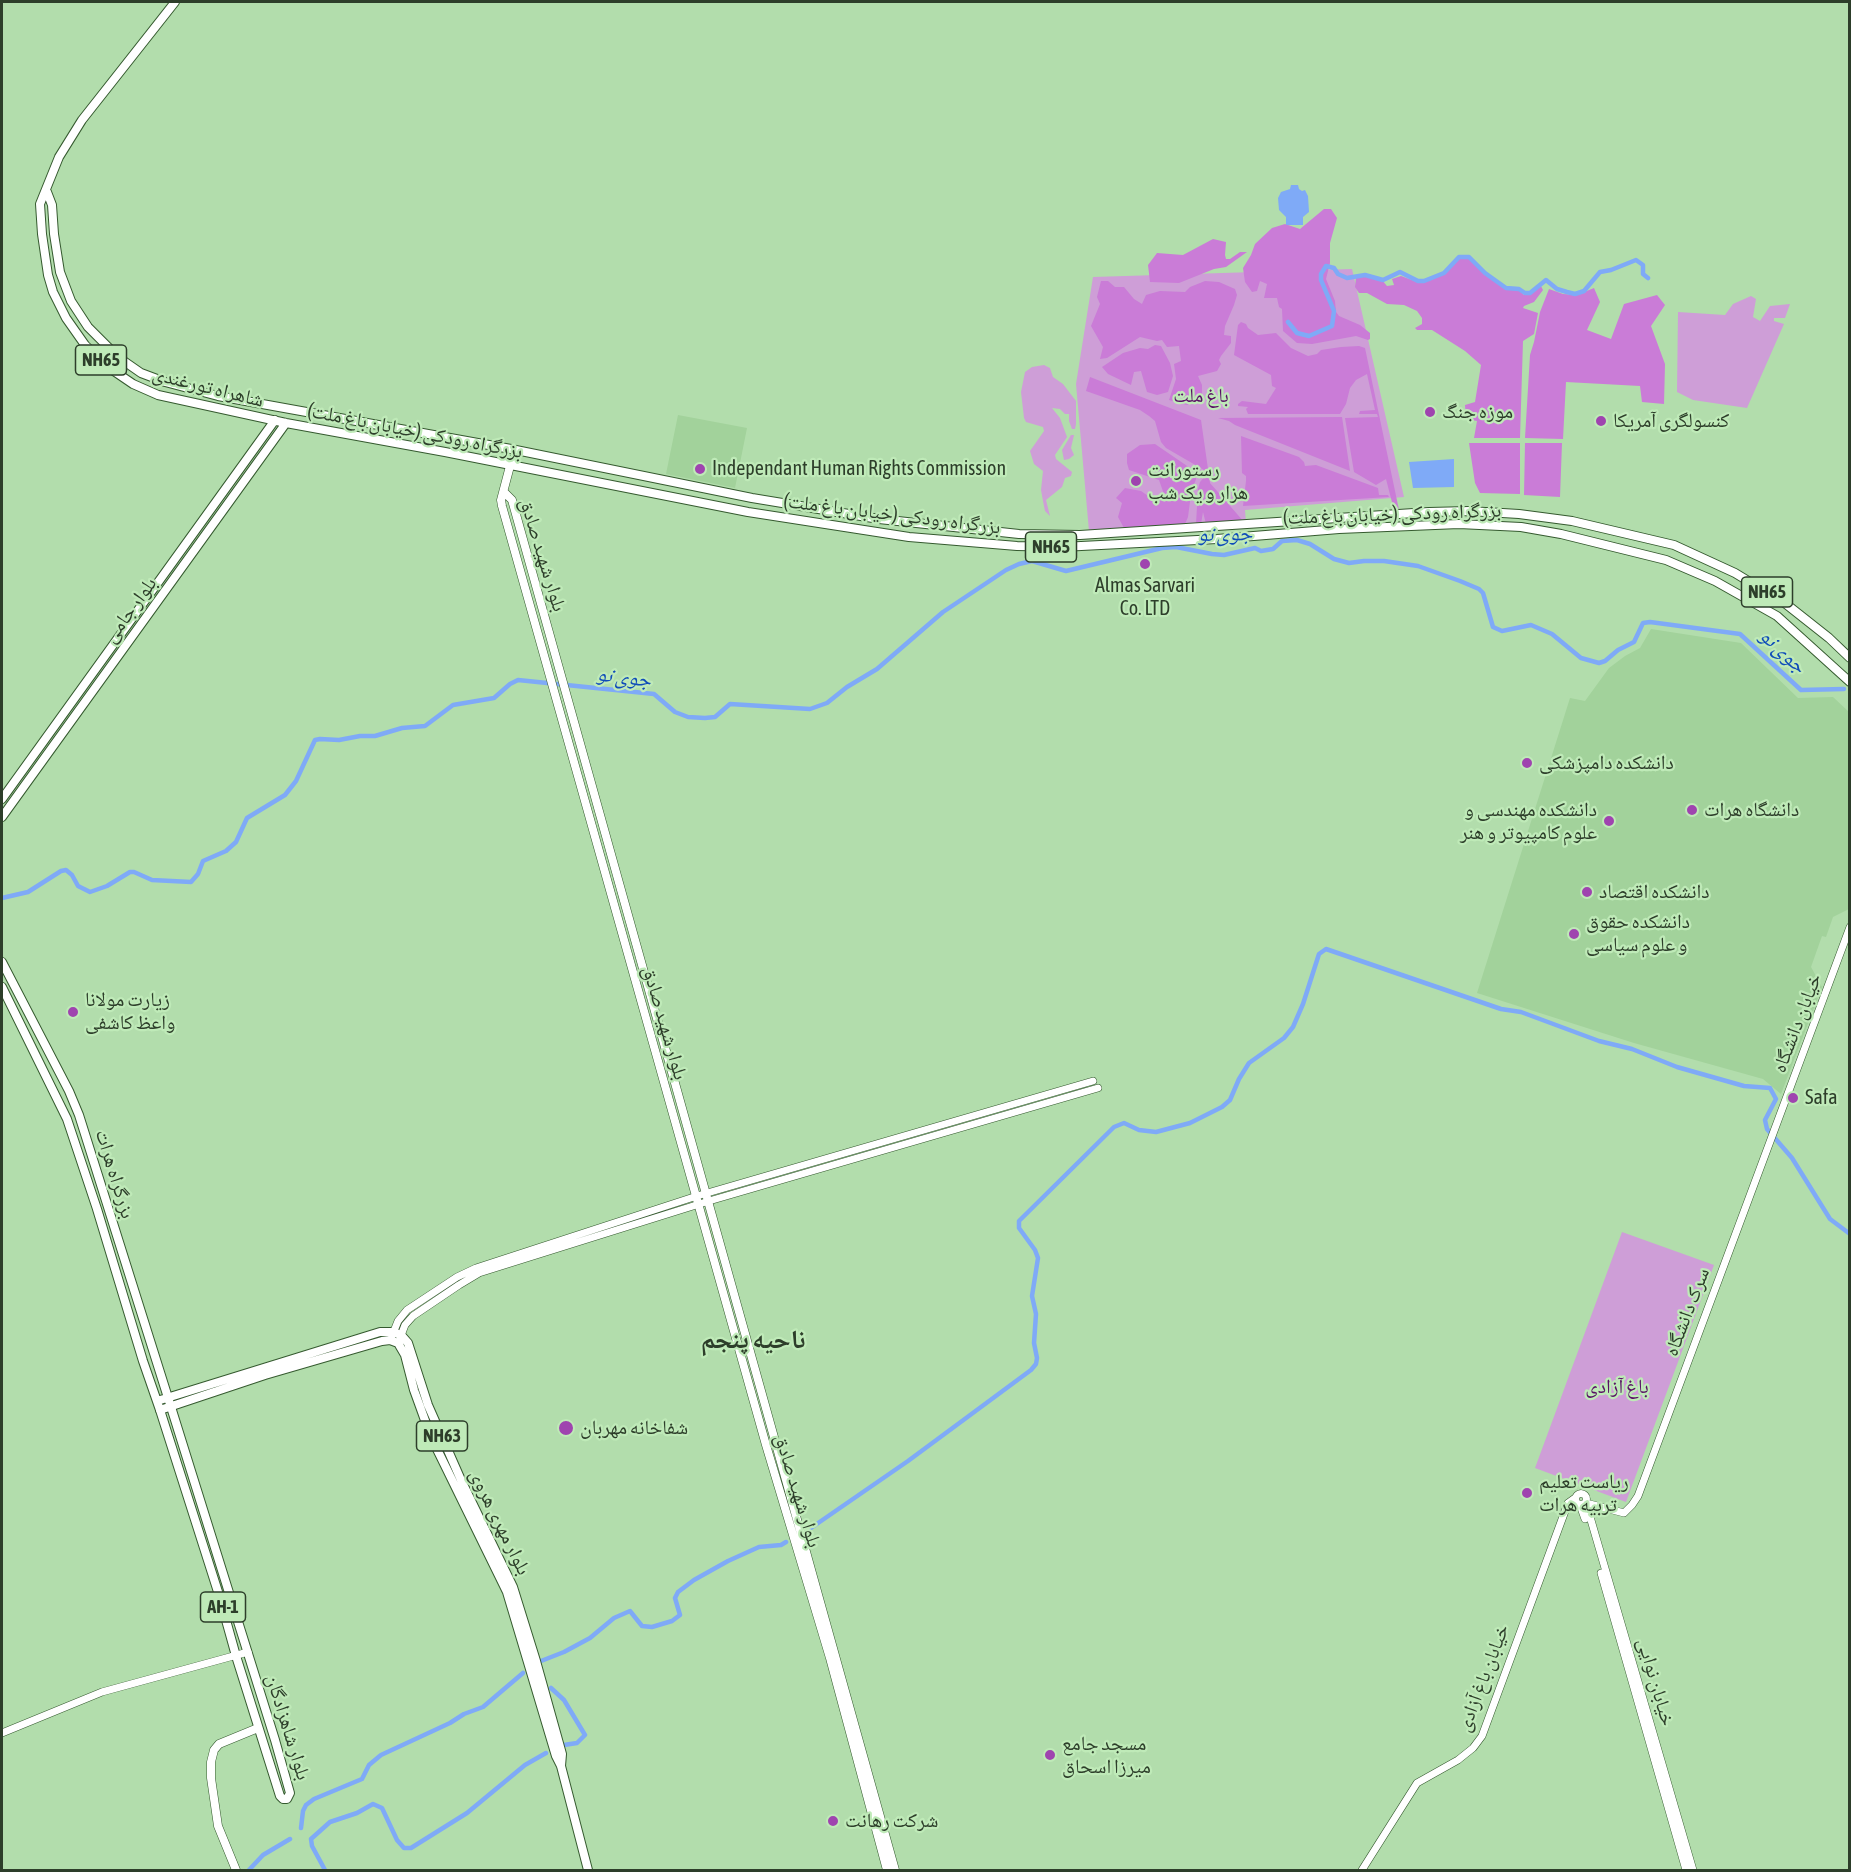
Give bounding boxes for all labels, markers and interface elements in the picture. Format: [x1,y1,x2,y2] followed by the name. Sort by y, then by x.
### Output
[76,345,126,375] road number: NH65
[150,362,266,412] street label: شاهراه تورغندی
[1173,384,1229,408] park label: باغ ملت
[305,398,525,464] street label: بزرگراه رودکی (خیابان باغ ملت)
[1442,400,1513,424] place label: موزه جنگ
[1423,405,1437,419] marker: موزه جنگ
[1613,409,1729,433] place label: کنسولگری آمریکا
[1594,414,1608,428] marker: کنسولگری آمریکا
[712,457,1006,481] place label: Independant Human Rights Commission
[1148,458,1248,505] place label: رستورانت هزار و یک شب
[693,462,707,476] marker: Independant Human Rights Commission
[1129,474,1143,488] marker: رستورانت هزار و یک شب
[782,489,1002,539] street label: بزرگراه رودکی (خیابان باغ ملت)
[514,495,572,615] street label: بلوار شهید صادق
[1282,498,1502,530] street label: بزرگراه رودکی (خیابان باغ ملت)
[1197,521,1253,547] water label: جوی نو
[1026,532,1076,562] road number: NH65
[1138,557,1152,571] marker: Almas Sarvari Co. LTD
[98,572,162,648] street label: بلوار جامی
[1095,574,1195,621] place label: Almas Sarvari Co. LTD
[1742,577,1792,607] road number: NH65
[1754,623,1812,679] water label: جوی نو
[595,661,653,693] water label: جوی نو
[1539,751,1674,775] place label: دانشکده دامپزشکی
[1520,756,1534,770] marker: دانشکده دامپزشکی
[1460,798,1597,845] place label: دانشکده مهندسی و علوم کامپیوتر و هنر
[1704,798,1799,822] place label: دانشگاه هرات
[1685,803,1699,817] marker: دانشگاه هرات
[1602,814,1616,828] marker: دانشکده مهندسی و علوم کامپیوتر و هنر
[1599,880,1710,904] place label: دانشکده اقتصاد
[1580,885,1594,899] marker: دانشکده اقتصاد
[1586,910,1690,957] place label: دانشکده حقوق و علوم سیاسی
[1567,927,1581,941] marker: دانشکده حقوق و علوم سیاسی
[637,963,693,1083] street label: بلوار شهید صادق
[1767,970,1827,1076] street label: خیابان دانشگاه
[85,988,175,1035] place label: زیارت مولانا واعظ کاشفی
[66,1005,80,1019] marker: زیارت مولانا واعظ کاشفی
[1805,1086,1838,1110] place label: Safa
[1786,1091,1800,1105] marker: Safa
[90,1127,140,1221] street label: بزرگراه هرات
[1659,1264,1715,1360] street label: سرک دانشگاه
[701,1324,805,1356] district label: ناحیه پنجم
[1585,1375,1649,1399] park label: باغ آزادی
[580,1416,688,1440] place label: شفاخانه مهربان
[557,1419,575,1437] marker: شفاخانه مهربان
[416,1421,468,1451] road number: NH63
[769,1431,827,1551] street label: بلوار شهید صادق
[464,1465,536,1579] street label: بلوار مهری هروی
[1539,1470,1629,1517] place label: ریاست تعلیم تربیه هرات
[1520,1486,1534,1500] marker: ریاست تعلیم تربیه هرات
[200,1592,246,1622] road number: AH-1
[1452,1621,1514,1735] street label: خیابان باغ آزادی
[1632,1635,1680,1729] street label: خیابان نوایی
[261,1671,315,1783] street label: بلوار شاهزادگان
[1062,1732,1151,1779] place label: مسجد جامع میرزا اسحاق
[1043,1748,1057,1762] marker: مسجد جامع میرزا اسحاق
[845,1809,938,1833] place label: شرکت رهانت
[826,1814,840,1828] marker: شرکت رهانت

